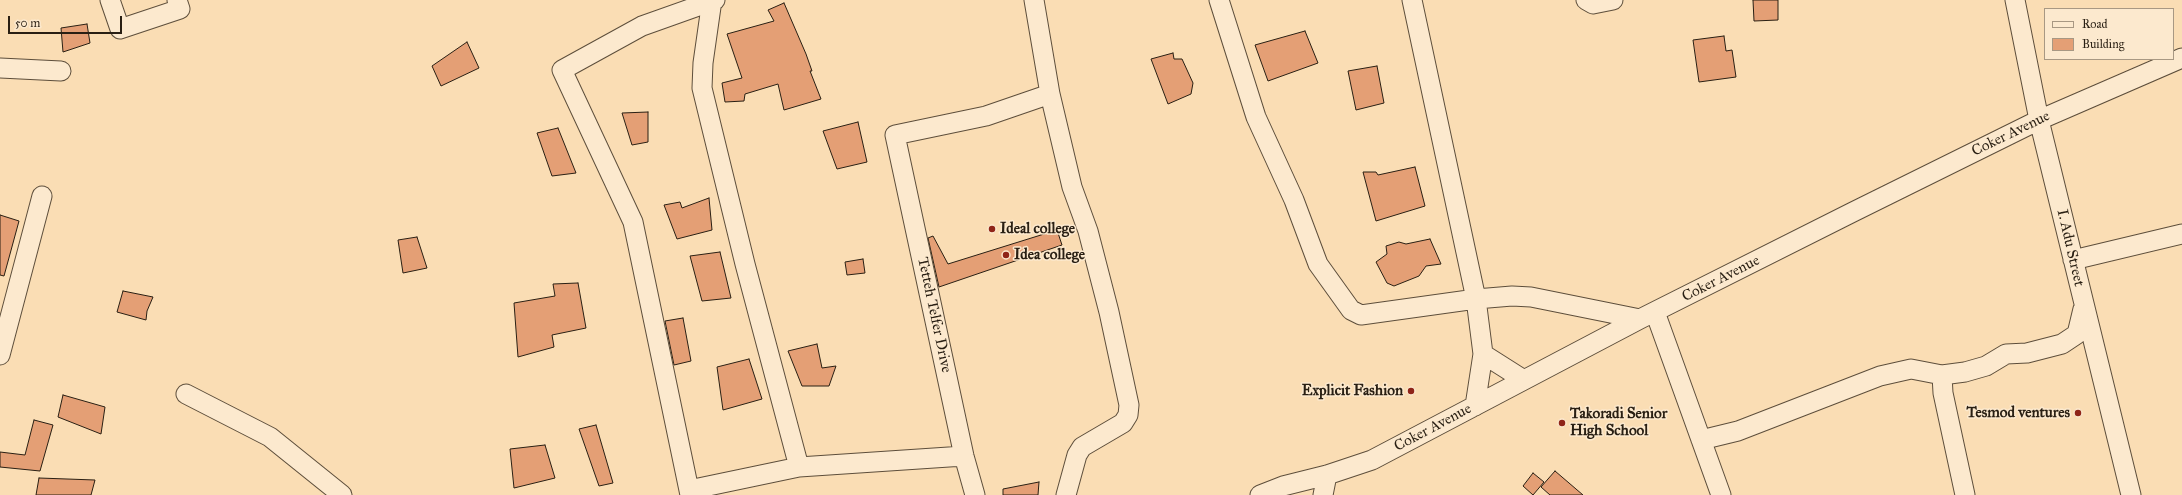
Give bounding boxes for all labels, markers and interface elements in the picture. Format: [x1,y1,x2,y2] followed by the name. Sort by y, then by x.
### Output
[10,8,124,34] scale bar
[2044,8,2174,60] legend
[15,16,40,30] text: 50 m
[2082,17,2108,31] text: Road
[2082,37,2124,51] text: Building
[1969,107,2053,161] street label: Coker Avenue
[2052,208,2088,288] street label: I. Adu Street
[1000,220,1075,238] place label: Ideal college
[987,224,997,234] marker: Ideal college
[1014,246,1085,264] place label: Idea college
[1001,250,1011,260] marker: Idea college
[1679,252,1763,306] street label: Coker Avenue
[913,256,955,374] street label: Tetteh Telfer Drive
[1302,382,1403,400] place label: Explicit Fashion
[1406,386,1416,396] marker: Explicit Fashion
[1391,400,1475,456] street label: Coker Avenue
[1966,404,2070,422] place label: Tesmod ventures
[1570,405,1667,440] place label: Takoradi Senior High School
[2073,408,2083,418] marker: Tesmod ventures
[1557,418,1567,428] marker: Takoradi Senior High School

